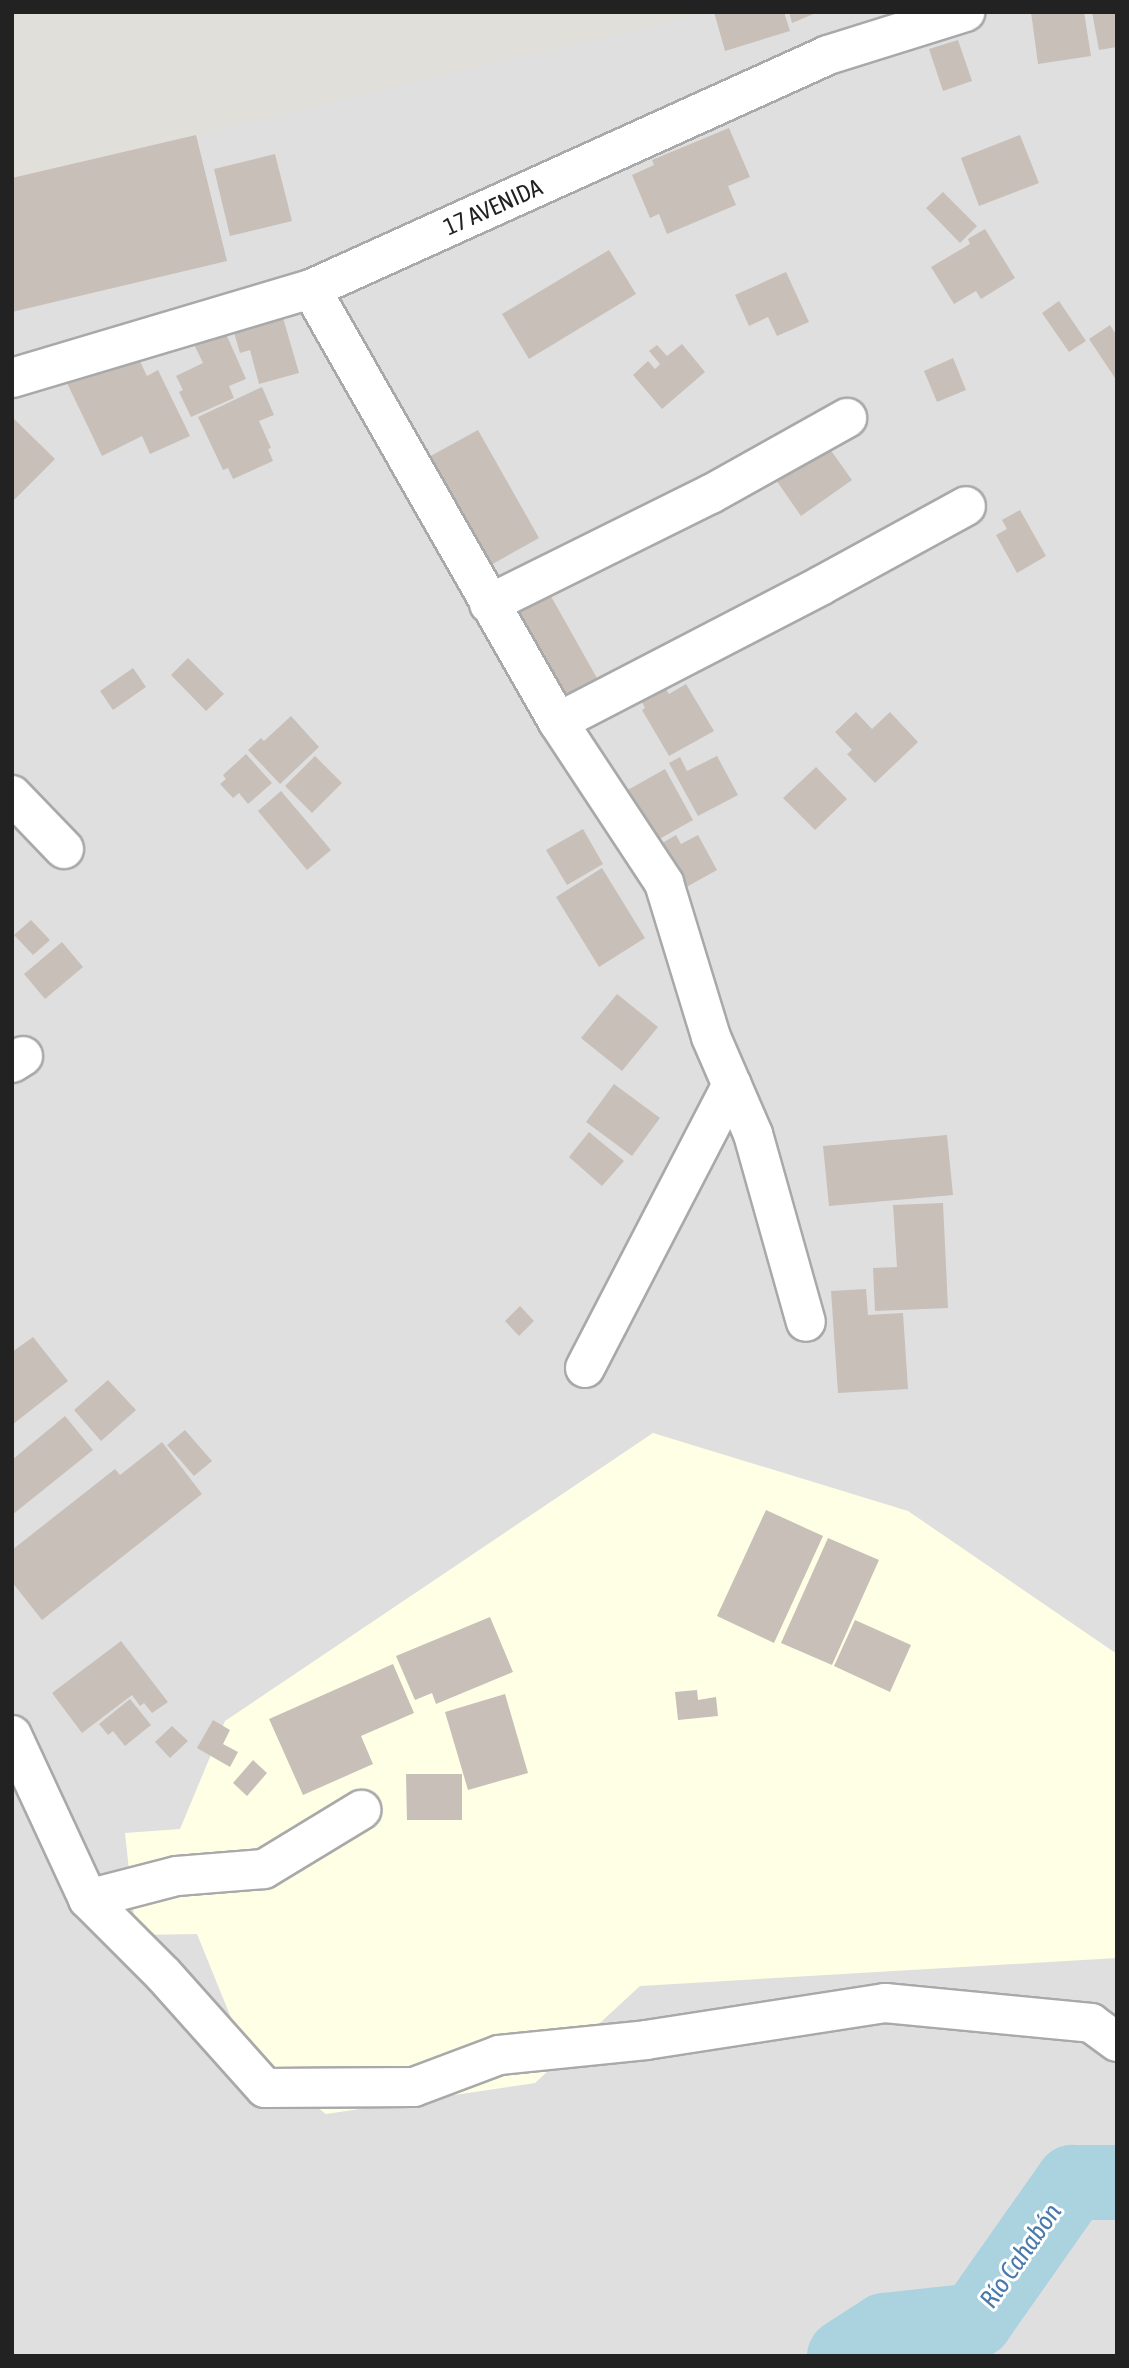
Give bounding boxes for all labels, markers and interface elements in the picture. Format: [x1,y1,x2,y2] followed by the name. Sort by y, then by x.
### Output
[439,173,547,241] street label: 17 AVENIDA
[974,2198,1068,2314] water label: Río Cahabón

